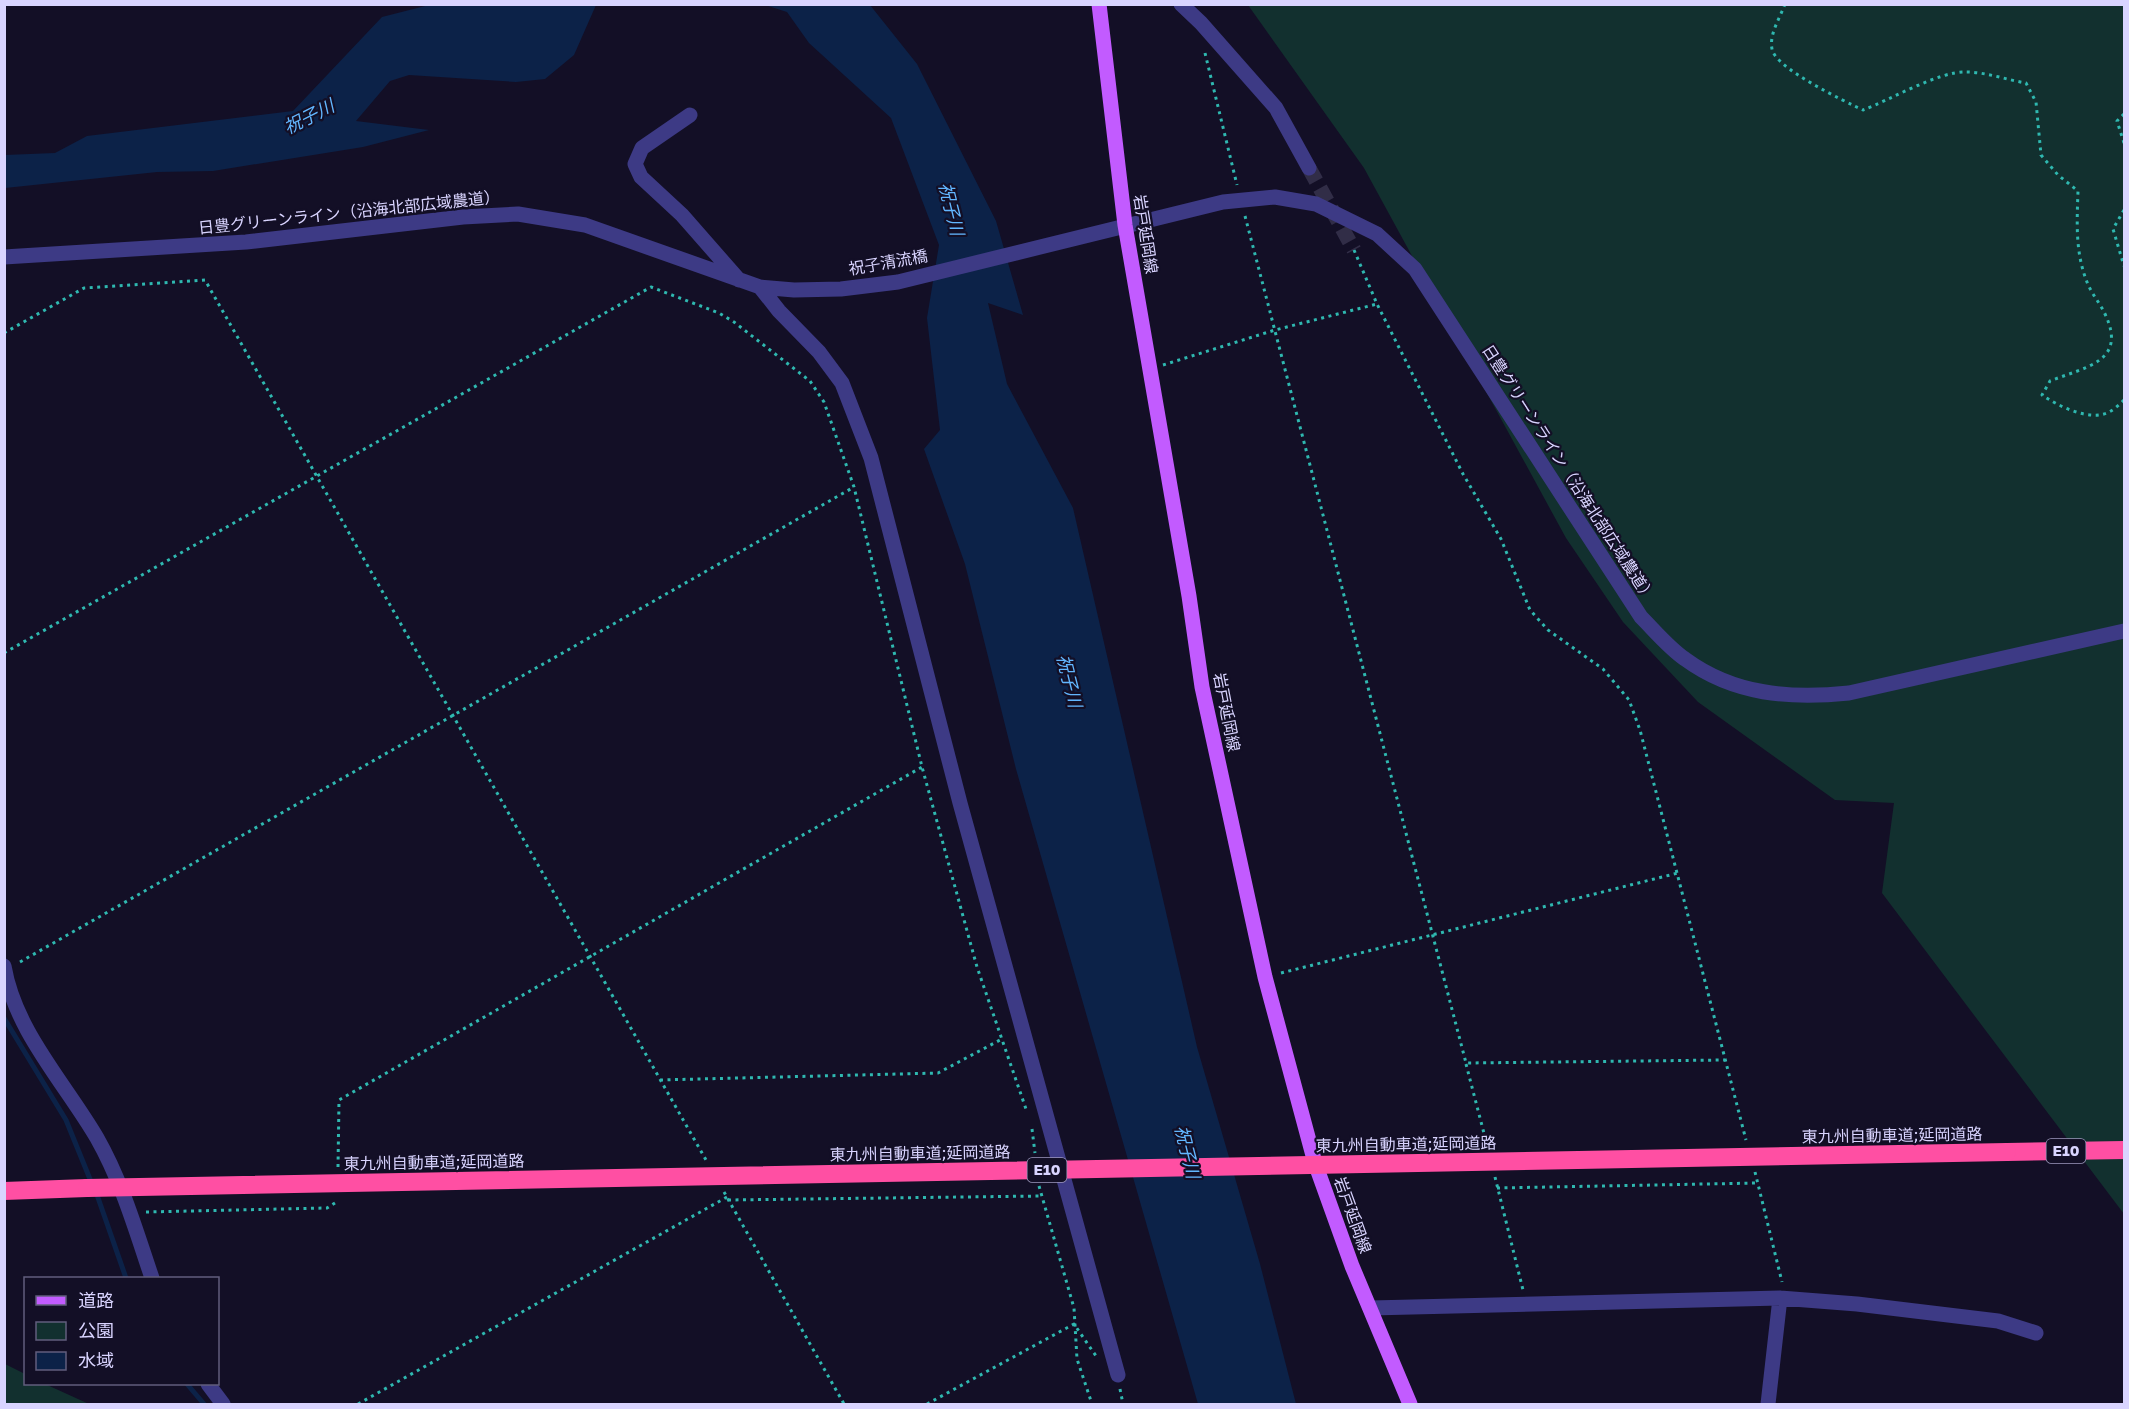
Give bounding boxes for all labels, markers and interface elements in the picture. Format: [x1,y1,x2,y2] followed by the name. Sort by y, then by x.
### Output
[279,93,339,138] water label: 祝子川
[935,180,970,240] water label: 祝子川
[197,186,501,238] street label: 日豊グリーンライン（沿海北部広域農道）
[1130,193,1162,275] street label: 岩戸延岡線
[847,245,929,279] street label: 祝子清流橋
[1478,340,1660,606] street label: 日豊グリーンライン（沿海北部広域農道）
[1053,652,1088,712] water label: 祝子川
[1210,671,1244,753] street label: 岩戸延岡線
[1171,1123,1206,1183] water label: 祝子川
[1801,1123,1983,1147] street label: 東九州自動車道;延岡道路
[1315,1132,1497,1156] street label: 東九州自動車道;延岡道路
[2046,1139,2086,1163] road number: E10
[829,1141,1011,1165] street label: 東九州自動車道;延岡道路
[343,1150,525,1174] street label: 東九州自動車道;延岡道路
[1028,1158,1066,1182] road number: E10
[1330,1174,1376,1256] street label: 岩戸延岡線
[24,1277,219,1385] legend
[78,1289,114,1311] text: 道路
[78,1319,114,1341] text: 公園
[78,1349,114,1371] text: 水域

